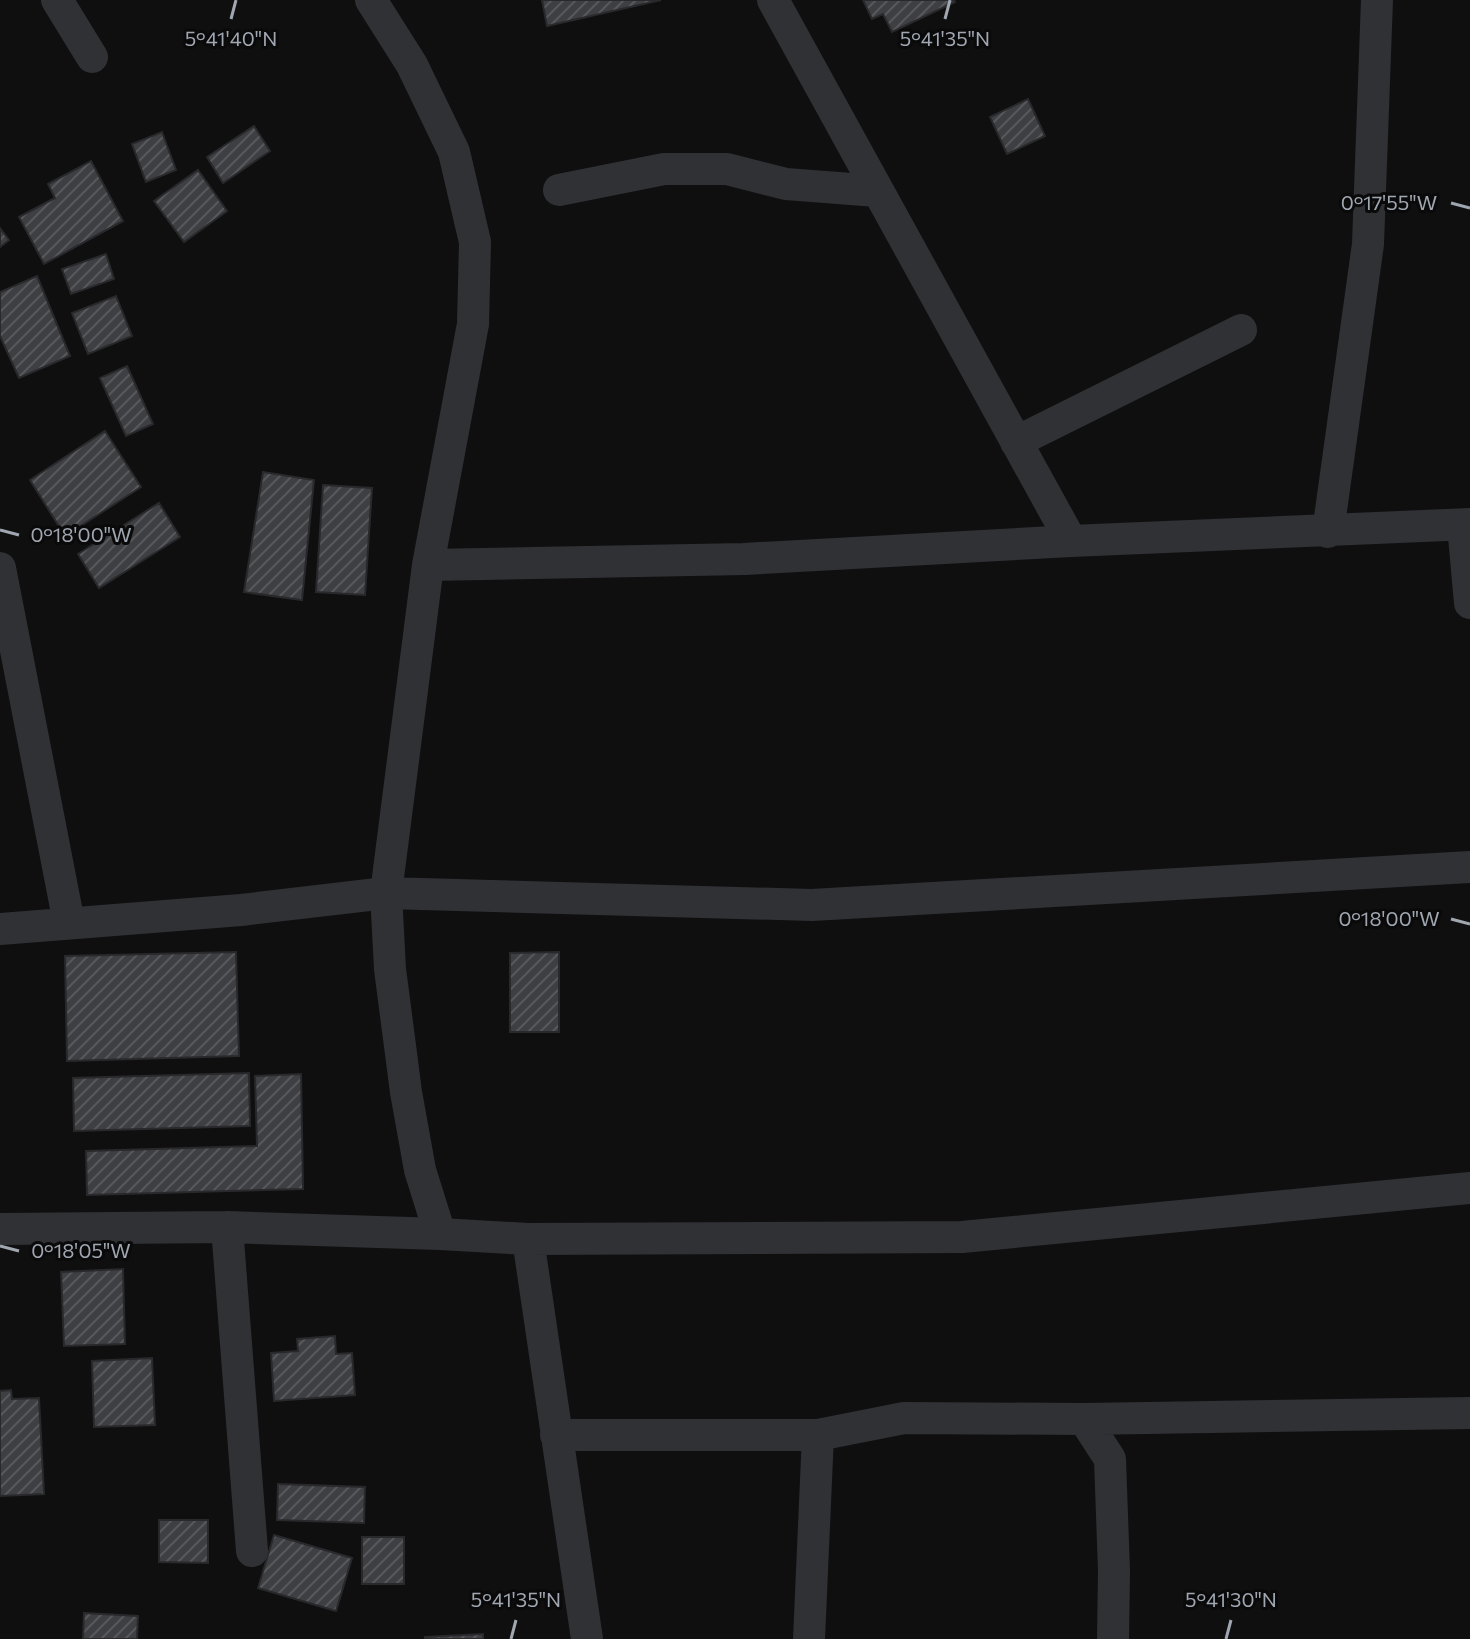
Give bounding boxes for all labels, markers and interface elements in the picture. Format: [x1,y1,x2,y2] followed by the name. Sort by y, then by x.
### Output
[185,26,277,50] text: 5°41'40"N
[900,26,990,50] text: 5°41'35"N
[1341,190,1437,214] text: 0°17'55"W
[30,522,132,546] text: 0°18'00"W
[1338,906,1440,930] text: 0°18'00"W
[31,1238,131,1262] text: 0°18'05"W
[471,1587,561,1611] text: 5°41'35"N
[1185,1587,1277,1611] text: 5°41'30"N

